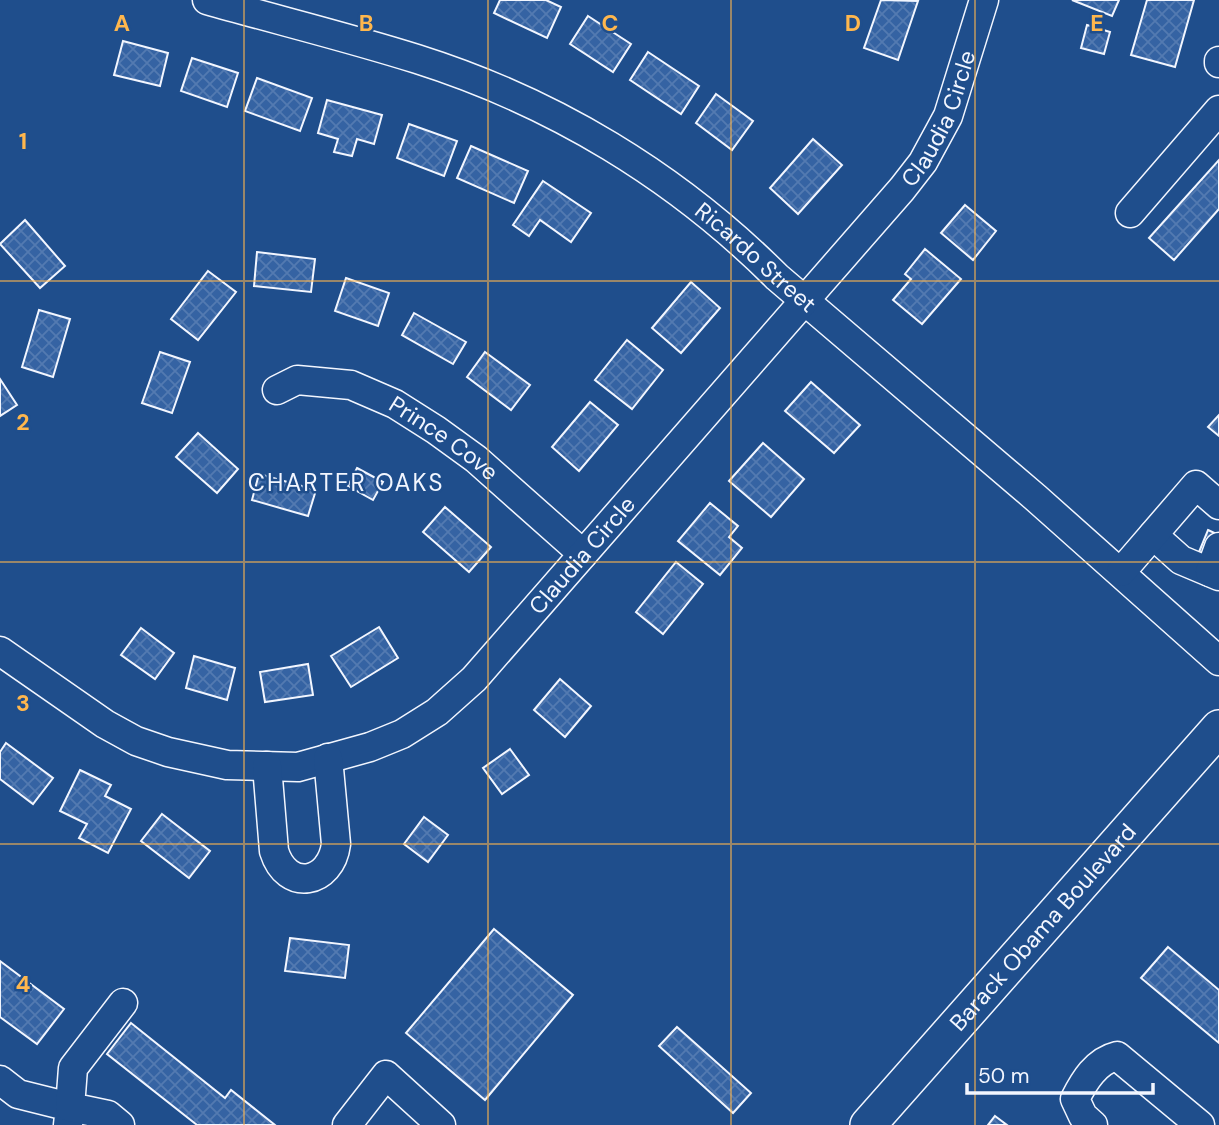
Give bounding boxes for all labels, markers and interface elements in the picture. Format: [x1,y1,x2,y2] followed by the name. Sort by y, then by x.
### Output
[114,8,130,38] text: A
[359,8,373,38] text: B
[602,8,618,38] text: C
[845,8,861,38] text: D
[1090,8,1104,38] text: E
[894,47,982,193] street label: Claudia Circle
[19,126,27,156] text: 1
[689,195,823,319] street label: Ricardo Street
[384,389,505,487] street label: Prince Cove
[16,407,30,437] text: 2
[248,467,444,498] district label: CHARTER OAKS
[522,490,642,621] street label: Claudia Circle
[16,688,30,718] text: 3
[943,817,1143,1037] street label: Barack Obama Boulevard
[16,969,31,999] text: 4
[967,1052,1152,1096] scale bar
[978,1062,1029,1090] text: 50 m

